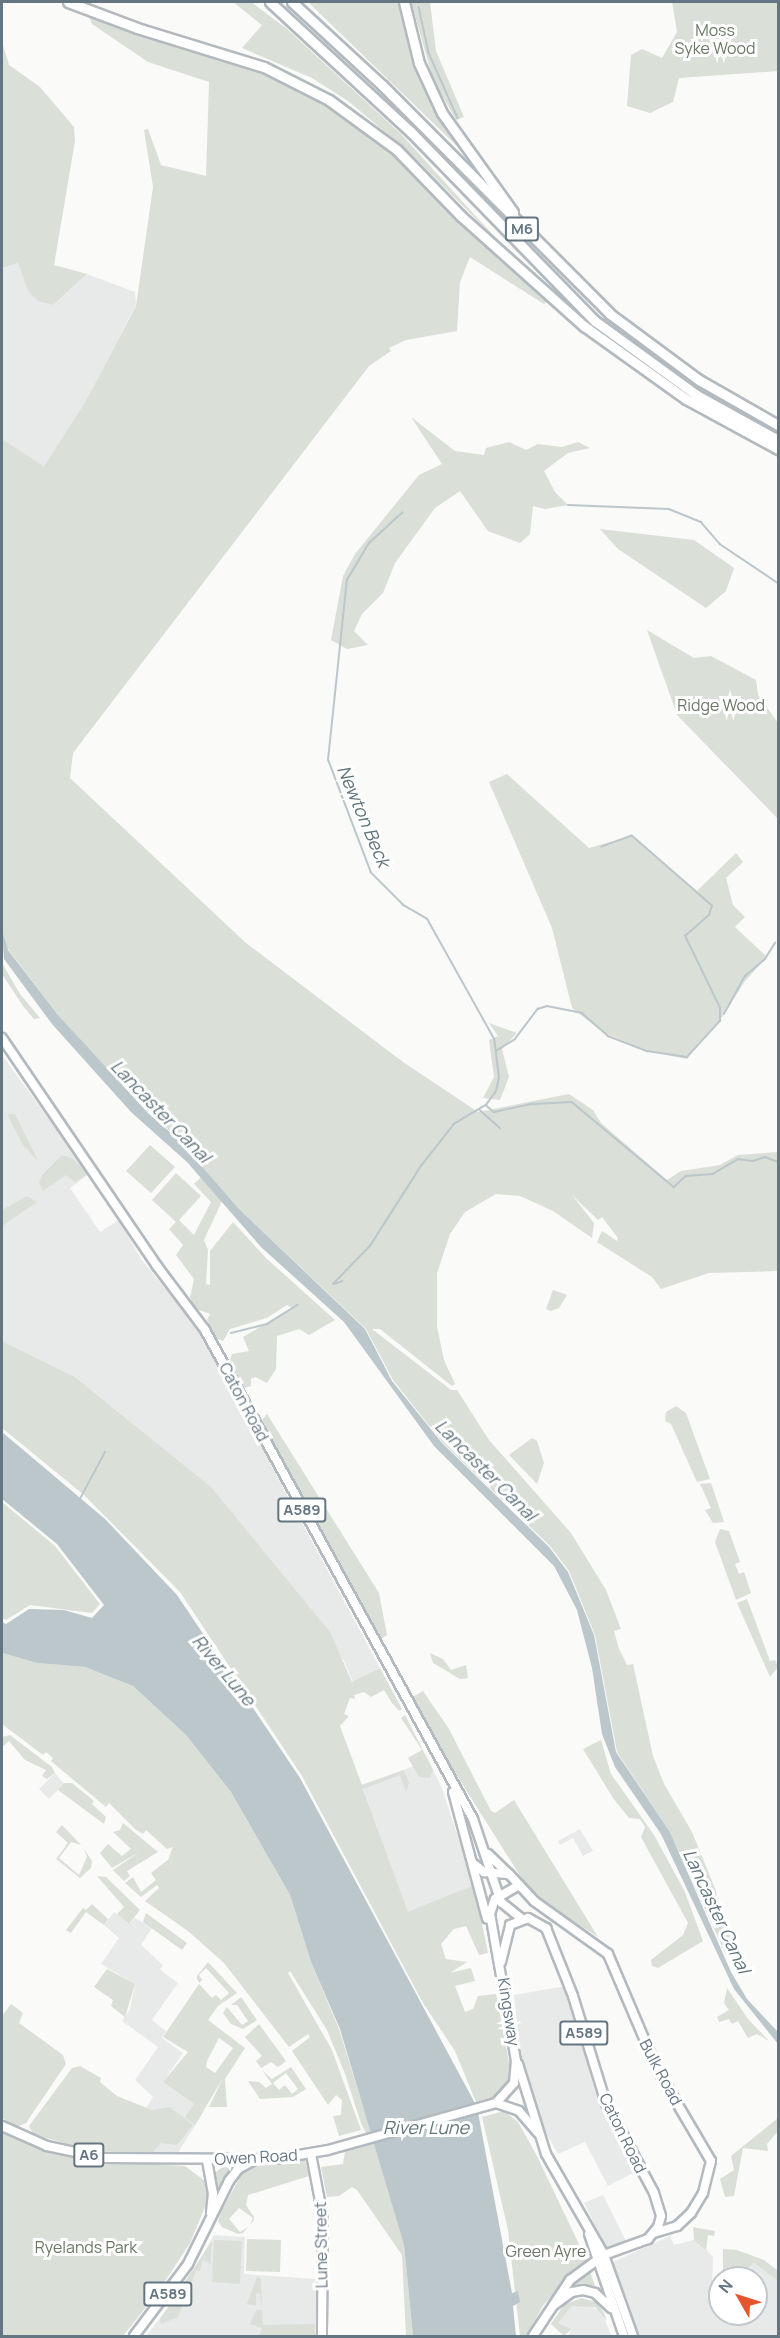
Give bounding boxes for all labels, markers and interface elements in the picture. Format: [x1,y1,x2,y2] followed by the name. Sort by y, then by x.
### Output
[675,20,755,58] park label: Moss Syke Wood
[504,217,540,241] road number: M6
[677,695,765,715] park label: Ridge Wood
[333,762,395,870] water label: Newton Beck
[107,1055,215,1167] water label: Lancaster Canal
[215,1359,273,1445] street label: Caton Road
[431,1415,541,1525] water label: Lancaster Canal
[276,1498,328,1522] road number: A589
[188,1630,260,1710] water label: River Lune
[679,1846,755,1976] water label: Lancaster Canal
[494,1976,524,2048] street label: Kingsway
[558,2021,610,2045] road number: A589
[636,2036,686,2108] street label: Bulk Road
[595,2090,651,2176] street label: Caton Road
[383,2116,469,2138] water label: River Lune
[72,2143,106,2167] road number: A6
[214,2145,298,2169] street label: Owen Road
[311,2202,331,2288] street label: Lune Street
[35,2237,137,2257] park label: Ryelands Park
[506,2241,586,2261] park label: Green Ayre
[708,2266,768,2326] north arrow
[713,2275,738,2297] text: N
[142,2282,194,2306] road number: A589

